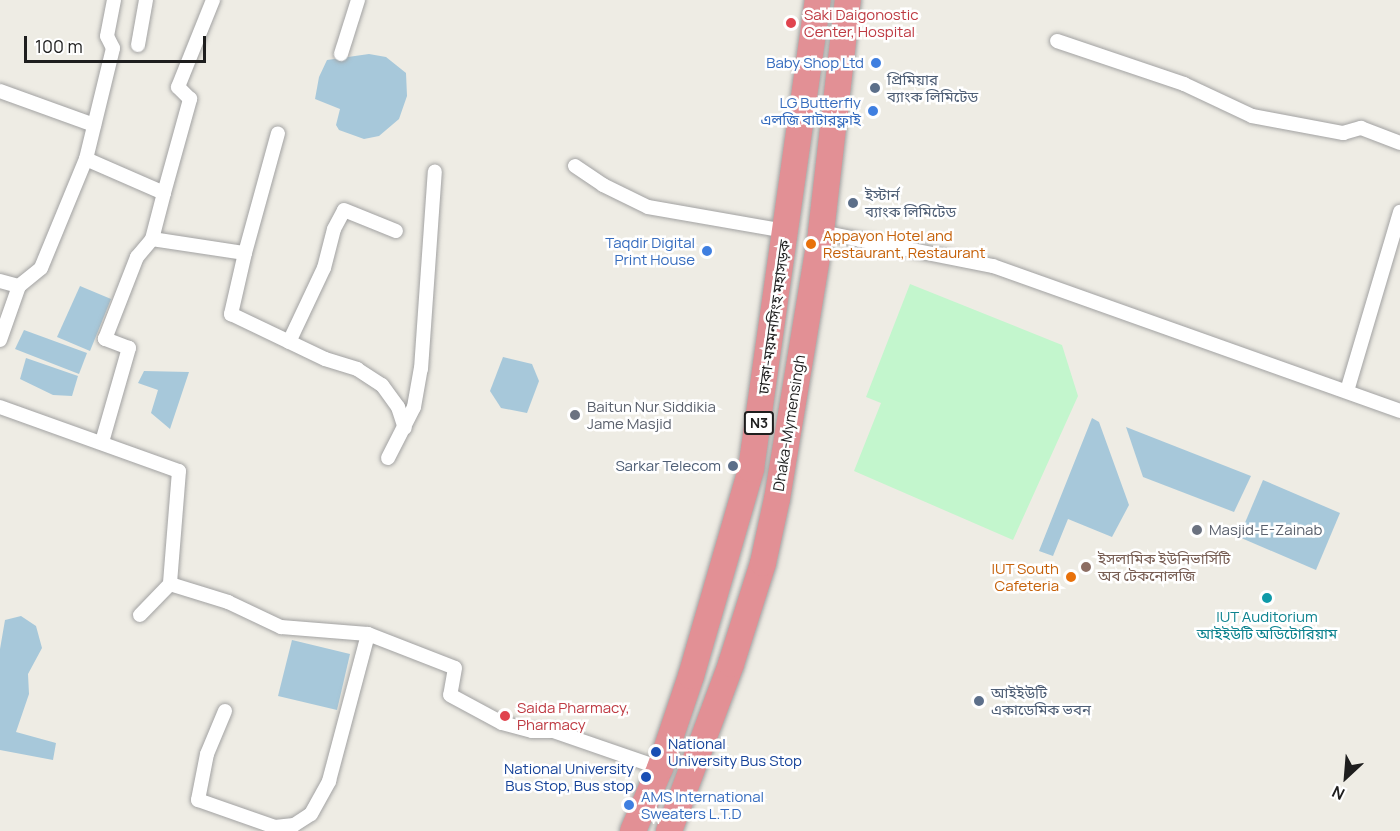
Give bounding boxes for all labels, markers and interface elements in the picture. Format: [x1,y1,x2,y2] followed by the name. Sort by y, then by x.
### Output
[804,5,919,40] place label: Saki Daigonostic Center, Hospital
[782,14,800,32] marker: Saki Daigonostic Center, Hospital
[27,24,208,62] scale bar
[35,34,83,58] text: 100 m
[766,54,864,72] place label: Baby Shop Ltd
[869,56,883,70] marker: Baby Shop Ltd
[887,70,978,105] place label: প্রিমিয়ার ব্যাংক লিমিটেড
[868,81,882,95] marker: প্রিমিয়ার ব্যাংক লিমিটেড
[760,93,861,128] place label: LG Butterfly এলজি বাটারফ্লাই
[866,104,880,118] marker: LG Butterfly এলজি বাটারফ্লাই
[865,185,956,220] place label: ইস্টার্ন ব্যাংক লিমিটেড
[846,196,860,210] marker: ইস্টার্ন ব্যাংক লিমিটেড
[823,226,985,261] place label: Appayon Hotel and Restaurant, Restaurant
[605,233,695,268] place label: Taqdir Digital Print House
[804,237,818,251] marker: Appayon Hotel and Restaurant, Restaurant
[754,239,794,395] street label: ঢাকা-ময়মনসিংহ মহাসড়ক
[700,244,714,258] marker: Taqdir Digital Print House
[769,353,809,493] street label: Dhaka-Mymensingh
[587,397,716,432] place label: Baitun Nur Siddikia Jame Masjid
[568,408,582,422] marker: Baitun Nur Siddikia Jame Masjid
[742,412,776,434] road number: N3
[615,457,721,475] place label: Sarkar Telecom
[726,459,740,473] marker: Sarkar Telecom
[1209,521,1322,539] place label: Masjid-E-Zainab
[1190,523,1204,537] marker: Masjid-E-Zainab
[1098,549,1230,584] place label: ইসলামিক ইউনিভার্সিটি অব টেকনোলজি
[991,559,1059,594] place label: IUT South Cafeteria
[1079,560,1093,574] marker: ইসলামিক ইউনিভার্সিটি অব টেকনোলজি
[1064,570,1078,584] marker: IUT South Cafeteria
[1260,591,1274,605] marker: IUT Auditorium আইইউটি অডিটোরিয়াম
[1197,607,1337,642] place label: IUT Auditorium আইইউটি অডিটোরিয়াম
[991,683,1091,718] place label: আইইউটি একাডেমিক ভবন
[972,694,986,708] marker: আইইউটি একাডেমিক ভবন
[517,698,630,733] place label: Saida Pharmacy, Pharmacy
[498,709,512,723] marker: Saida Pharmacy, Pharmacy
[668,734,802,769] place label: National University Bus Stop
[649,745,663,759] marker: National University Bus Stop
[1316,747,1376,807] north arrow
[504,759,634,794] place label: National University Bus Stop, Bus stop
[639,770,653,784] marker: National University Bus Stop, Bus stop
[1328,781,1348,806] text: N
[641,787,764,822] place label: AMS International Sweaters L.T.D
[622,798,636,812] marker: AMS International Sweaters L.T.D

